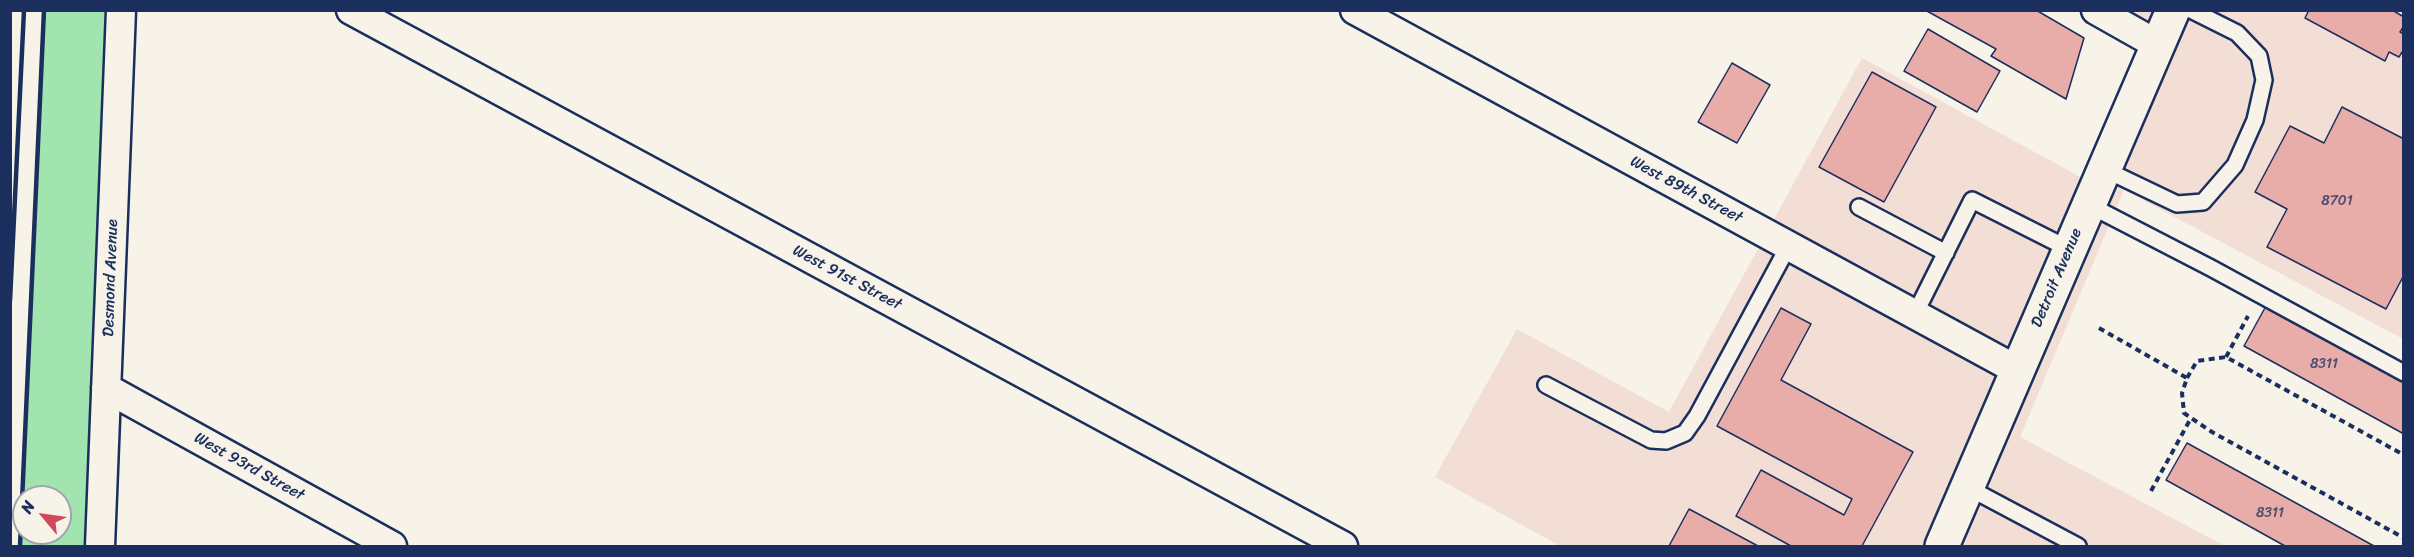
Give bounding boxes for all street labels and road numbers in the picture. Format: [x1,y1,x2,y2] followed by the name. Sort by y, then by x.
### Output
[1626,152,1746,228] street label: West 89th Street
[99,219,123,337] street label: Desmond Avenue
[2028,226,2086,330] street label: Detroit Avenue
[789,241,905,315] street label: West 91st Street
[190,429,308,505] street label: West 93rd Street

